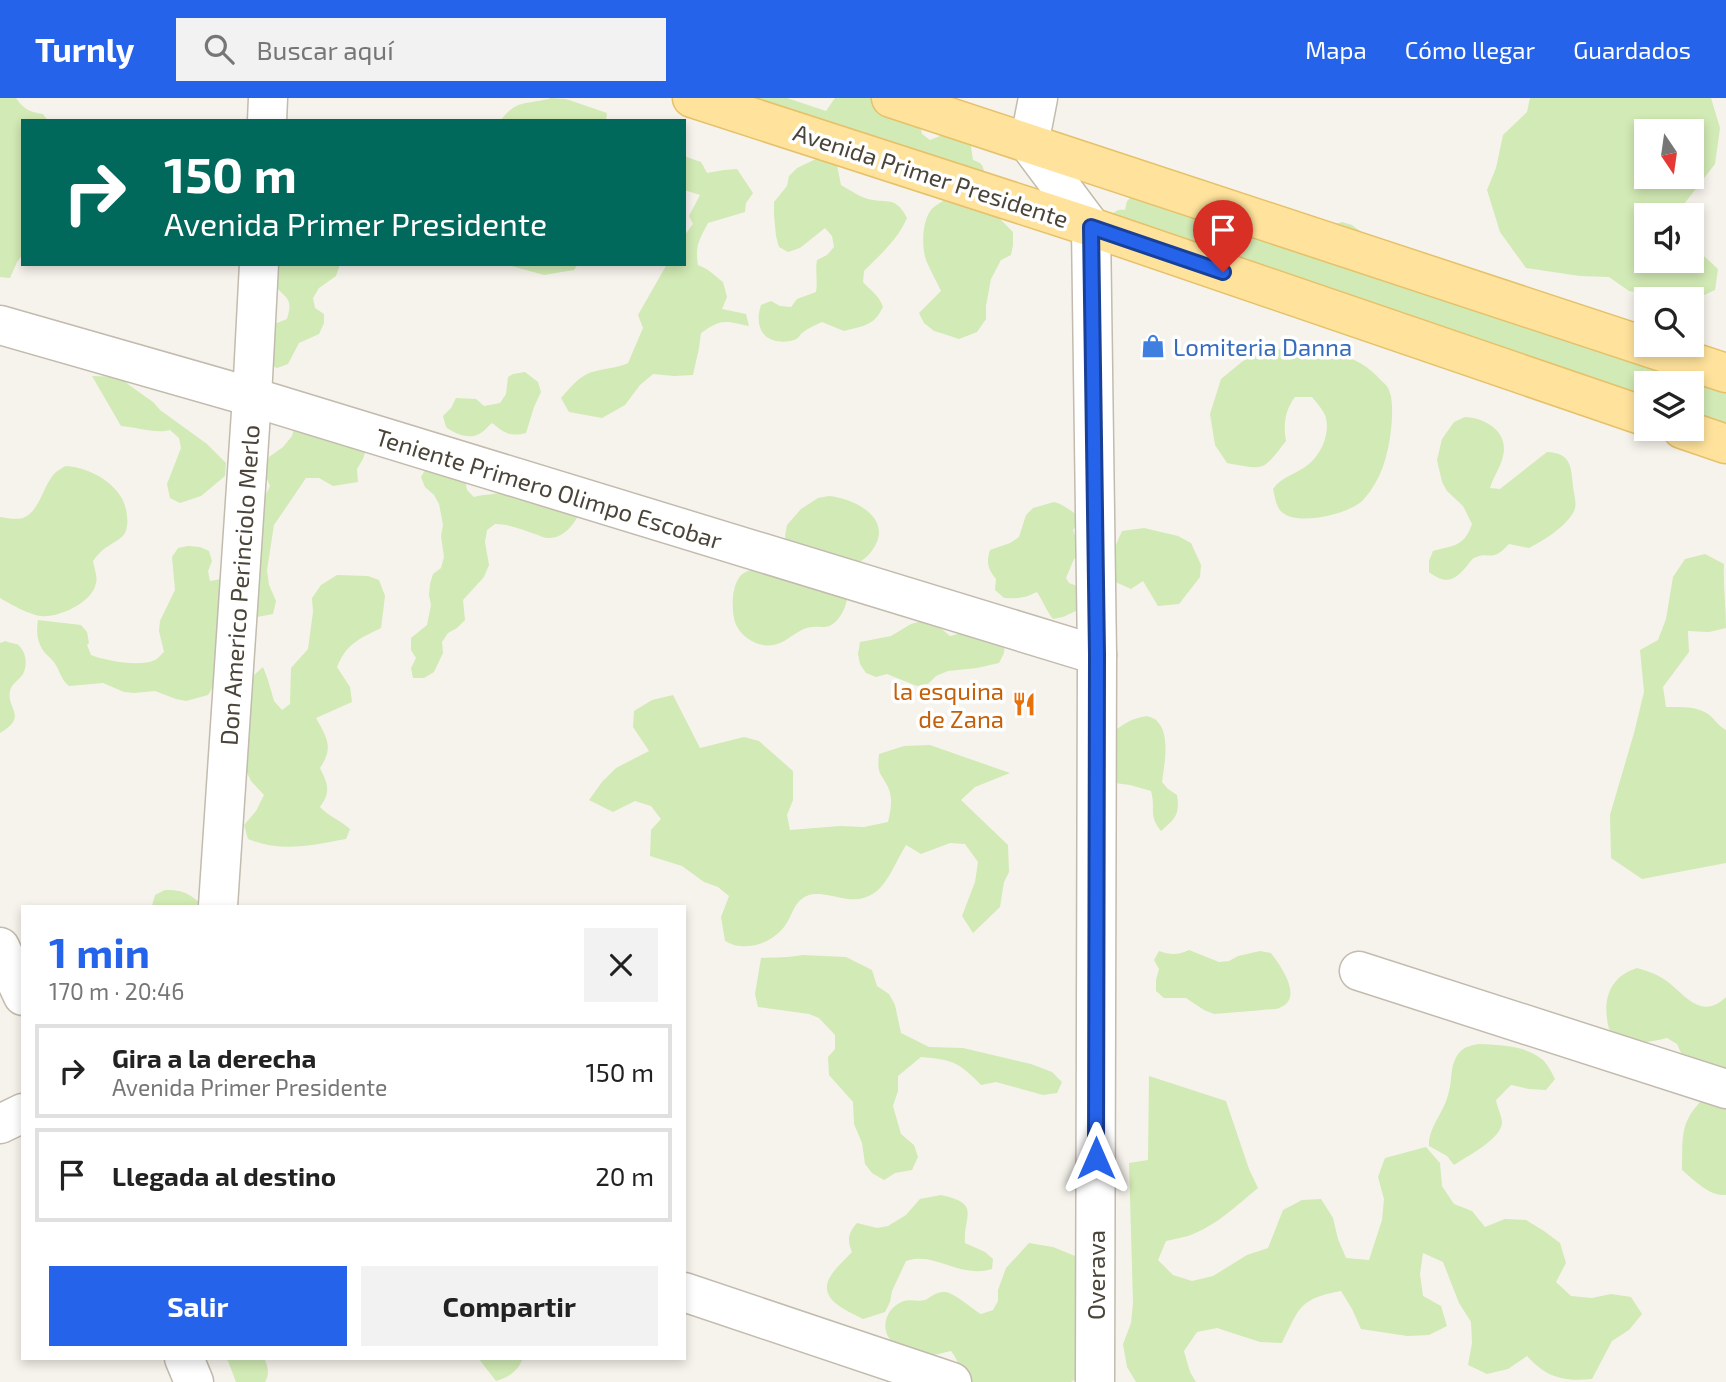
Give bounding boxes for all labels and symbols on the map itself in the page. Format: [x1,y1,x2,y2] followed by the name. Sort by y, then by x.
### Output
[790,117,1072,233] street label: Avenida Primer Presidente
[1634,119,1704,189] north arrow
[1193,200,1253,272] pin
[1139,332,1167,360] shop icon: Lomiteria Danna
[1173,332,1352,361] place label: Lomiteria Danna
[372,421,726,555] street label: Teniente Primero Olimpo Escobar
[213,424,265,746] street label: Don Americo Perinciolo Merlo
[893,676,1004,733] place label: la esquina de Zana
[1010,690,1038,718] restaurant icon: la esquina de Zana
[1059,1121,1133,1195] position arrow
[1081,1230,1110,1320] street label: Overava

